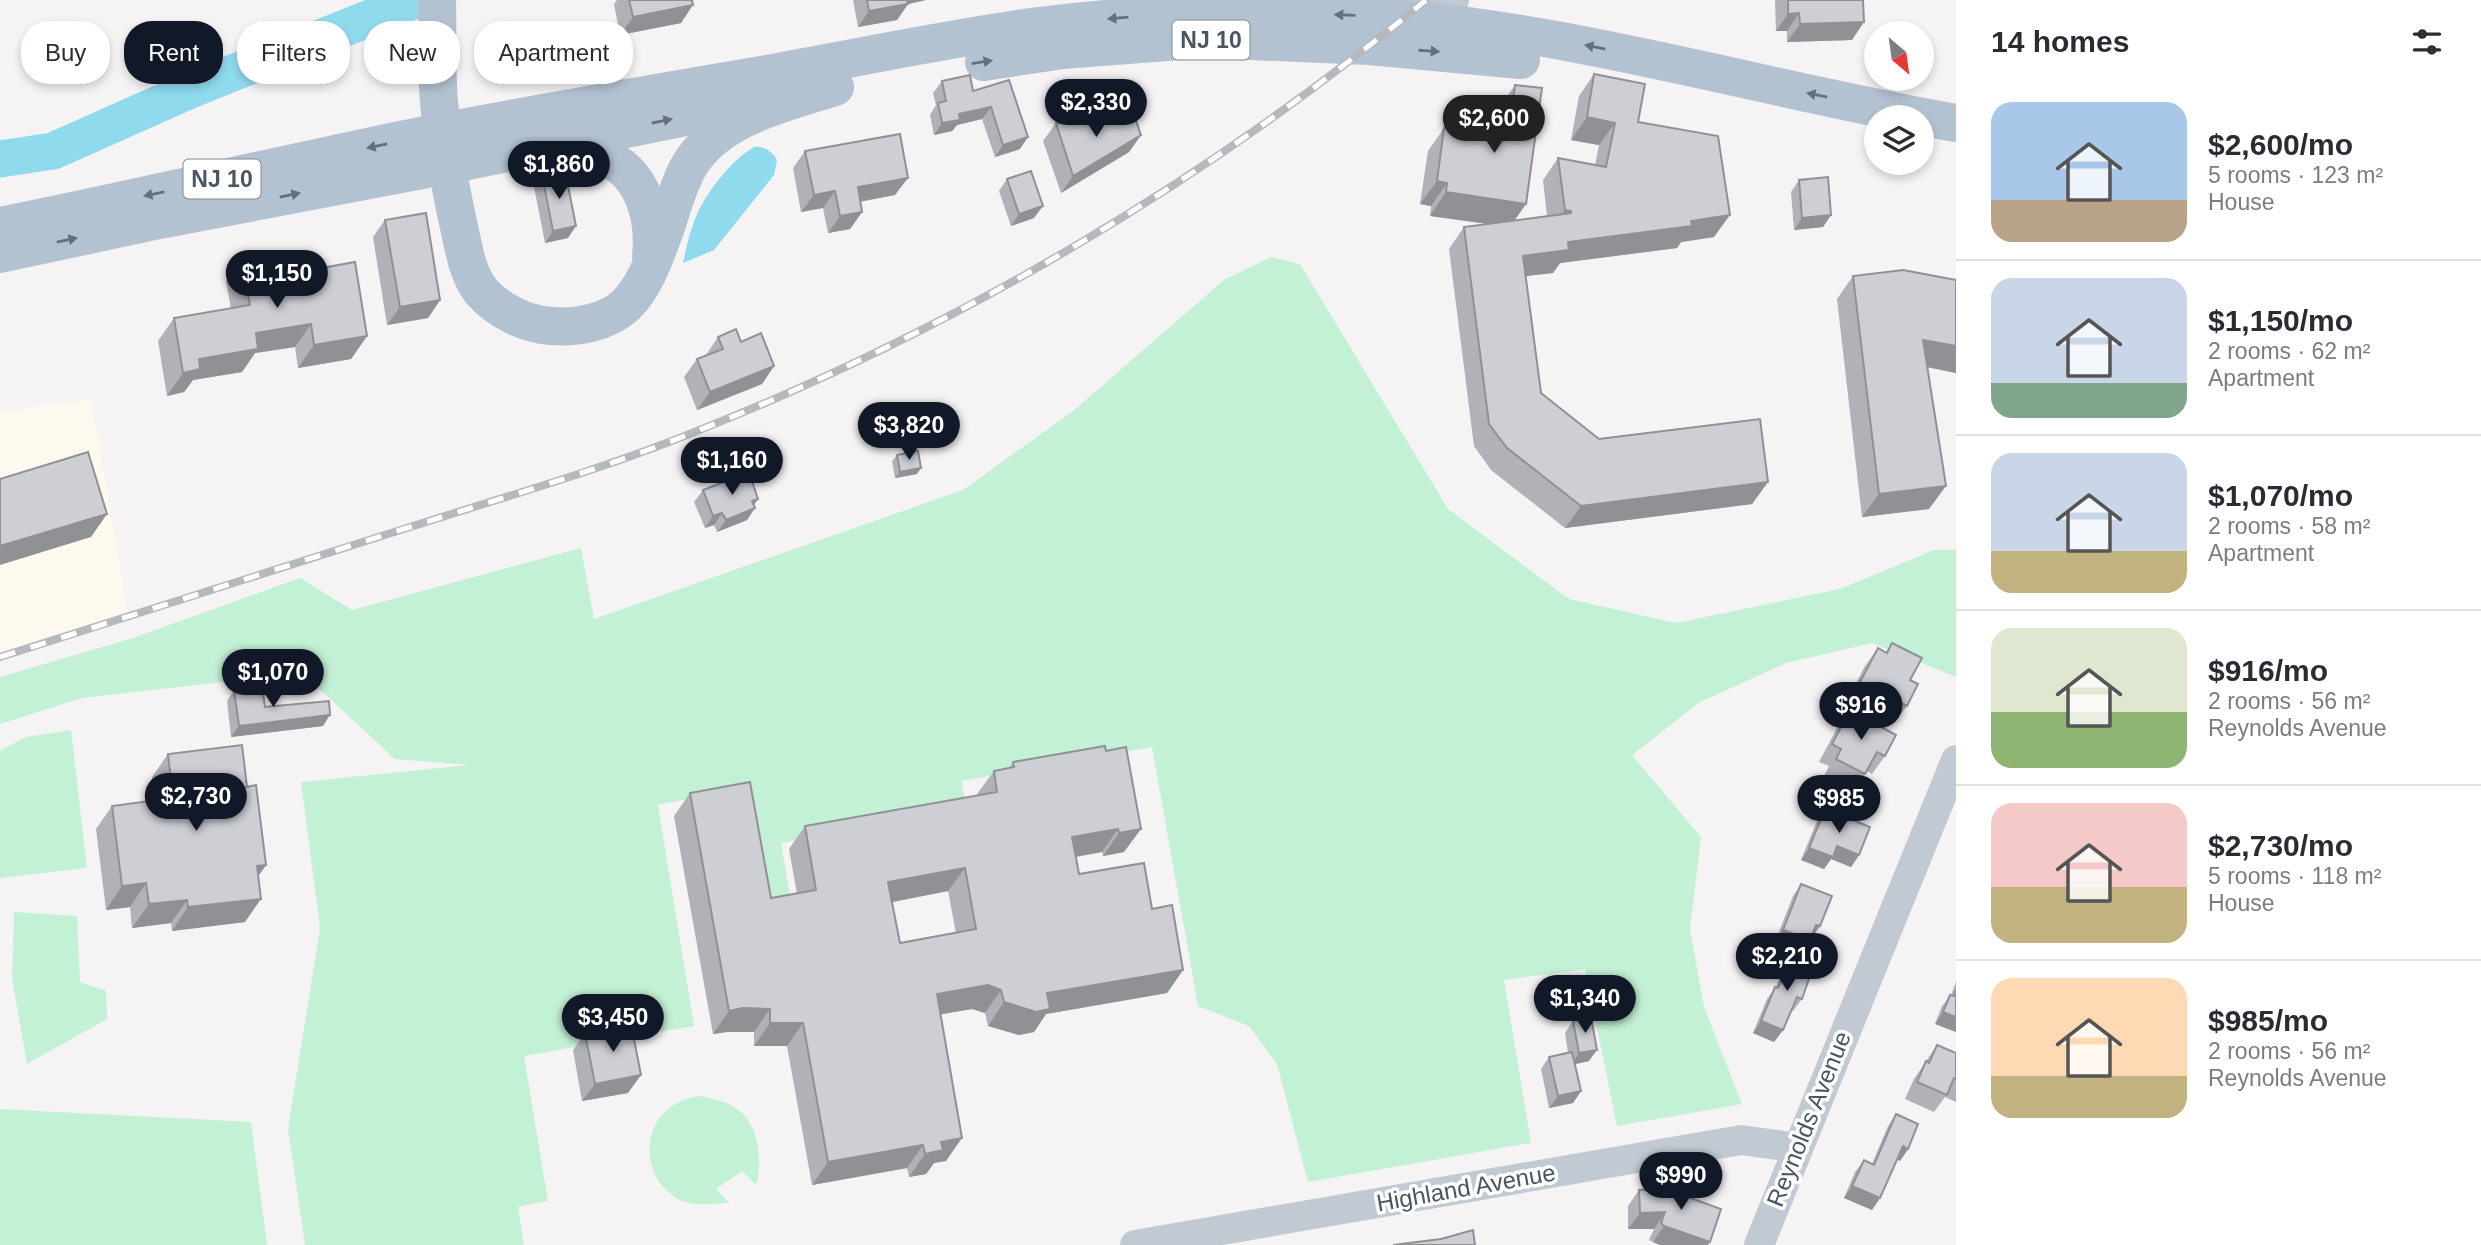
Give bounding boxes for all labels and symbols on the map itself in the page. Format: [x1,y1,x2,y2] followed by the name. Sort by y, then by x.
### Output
[1334,9,1356,21] one-way arrow
[1106,13,1128,24] one-way arrow
[1172,20,1250,60] road number: NJ 10
[1864,21,1934,91] north arrow
[1584,41,1606,52] one-way arrow
[1418,46,1440,57] one-way arrow
[971,56,993,67] one-way arrow
[1039,80,1153,139] pin: $2,330
[1806,90,1828,101] one-way arrow
[1437,96,1551,155] pin: $2,600
[651,115,673,126] one-way arrow
[365,140,387,151] one-way arrow
[502,142,616,201] pin: $1,860
[184,160,260,198] road number: NJ 10
[143,189,165,200] one-way arrow
[279,189,301,200] one-way arrow
[56,234,78,245] one-way arrow
[220,250,334,310] pin: $1,150
[852,402,966,462] pin: $3,820
[675,438,789,497] pin: $1,160
[216,650,330,709] pin: $1,070
[1820,682,1902,742] pin: $916
[139,774,253,833] pin: $2,730
[1798,776,1880,835] pin: $985
[1730,934,1844,993] pin: $2,210
[1528,976,1642,1035] pin: $1,340
[556,995,670,1054] pin: $3,450
[1761,1027,1856,1210] street label: Reynolds Avenue
[1640,1152,1722,1212] pin: $990
[1374,1158,1557,1217] street label: Highland Avenue

